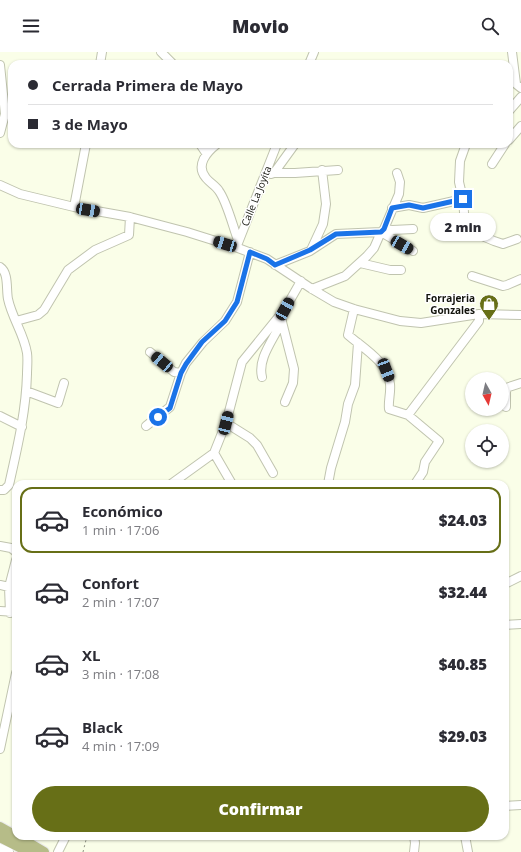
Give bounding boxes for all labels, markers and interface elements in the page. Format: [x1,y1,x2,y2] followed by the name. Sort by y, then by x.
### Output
[232,14,289,38] text: Movio
[20,15,42,37] icon: menu
[479,15,501,37] icon: search
[52,75,243,95] text: Cerrada Primera de Mayo
[52,114,128,134] text: 3 de Mayo
[238,164,274,228] street label: Calle La Joyita
[454,190,472,208] route end
[75,202,101,218] car
[430,213,496,241] callout: 2 min
[445,218,481,236] text: 2 min
[389,234,415,256] car
[212,235,238,253] car
[426,291,475,317] place label: Forrajeria Gonzales
[478,293,500,321] shop icon: Forrajeria Gonzales
[274,296,296,322] car
[149,350,175,374] car
[376,357,396,383] car
[465,372,509,416] north arrow
[465,372,509,468] map controls
[149,408,167,426] route start
[217,410,235,436] car
[465,424,509,468] button: locate
[82,501,163,521] text: Económico
[34,502,70,538] icon: car
[439,510,487,530] text: $24.03
[82,521,159,539] text: 1 min · 17:06
[82,573,139,593] text: Confort
[34,574,70,610] icon: car
[439,582,487,602] text: $32.44
[82,593,159,611] text: 2 min · 17:07
[82,645,100,665] text: XL
[34,646,70,682] icon: car
[439,654,487,674] text: $40.85
[82,665,159,683] text: 3 min · 17:08
[82,717,123,737] text: Black
[34,718,70,754] icon: car
[439,726,487,746] text: $29.03
[82,737,159,755] text: 4 min · 17:09
[32,786,489,832] button: Confirmar

